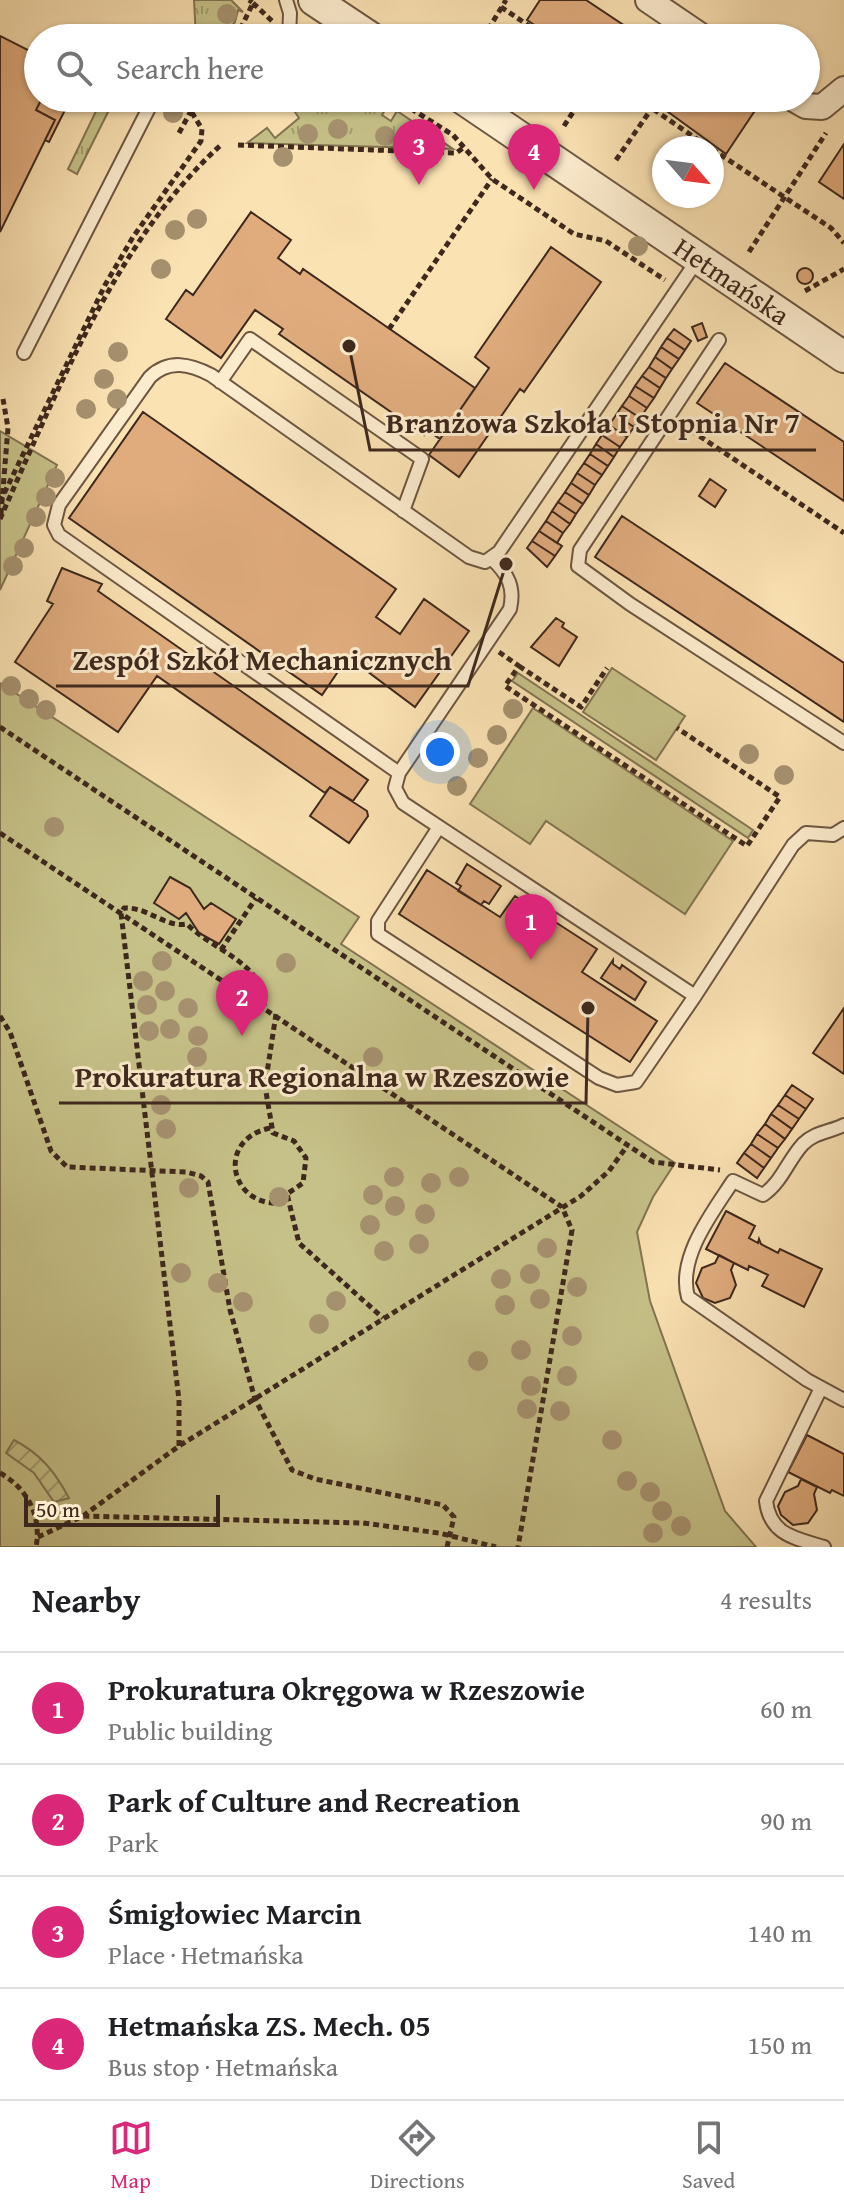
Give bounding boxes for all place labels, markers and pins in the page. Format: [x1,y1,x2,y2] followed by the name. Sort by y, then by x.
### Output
[393,119,445,185] pin: 3
[508,124,560,190] pin: 4
[370,396,816,450] callout: Branżowa Szkoła I Stopnia Nr 7
[56,632,468,686] callout: Zespół Szkół Mechanicznych
[505,894,557,960] pin: 1
[216,970,268,1036] pin: 2
[59,1049,586,1103] callout: Prokuratura Regionalna w Rzeszowie

